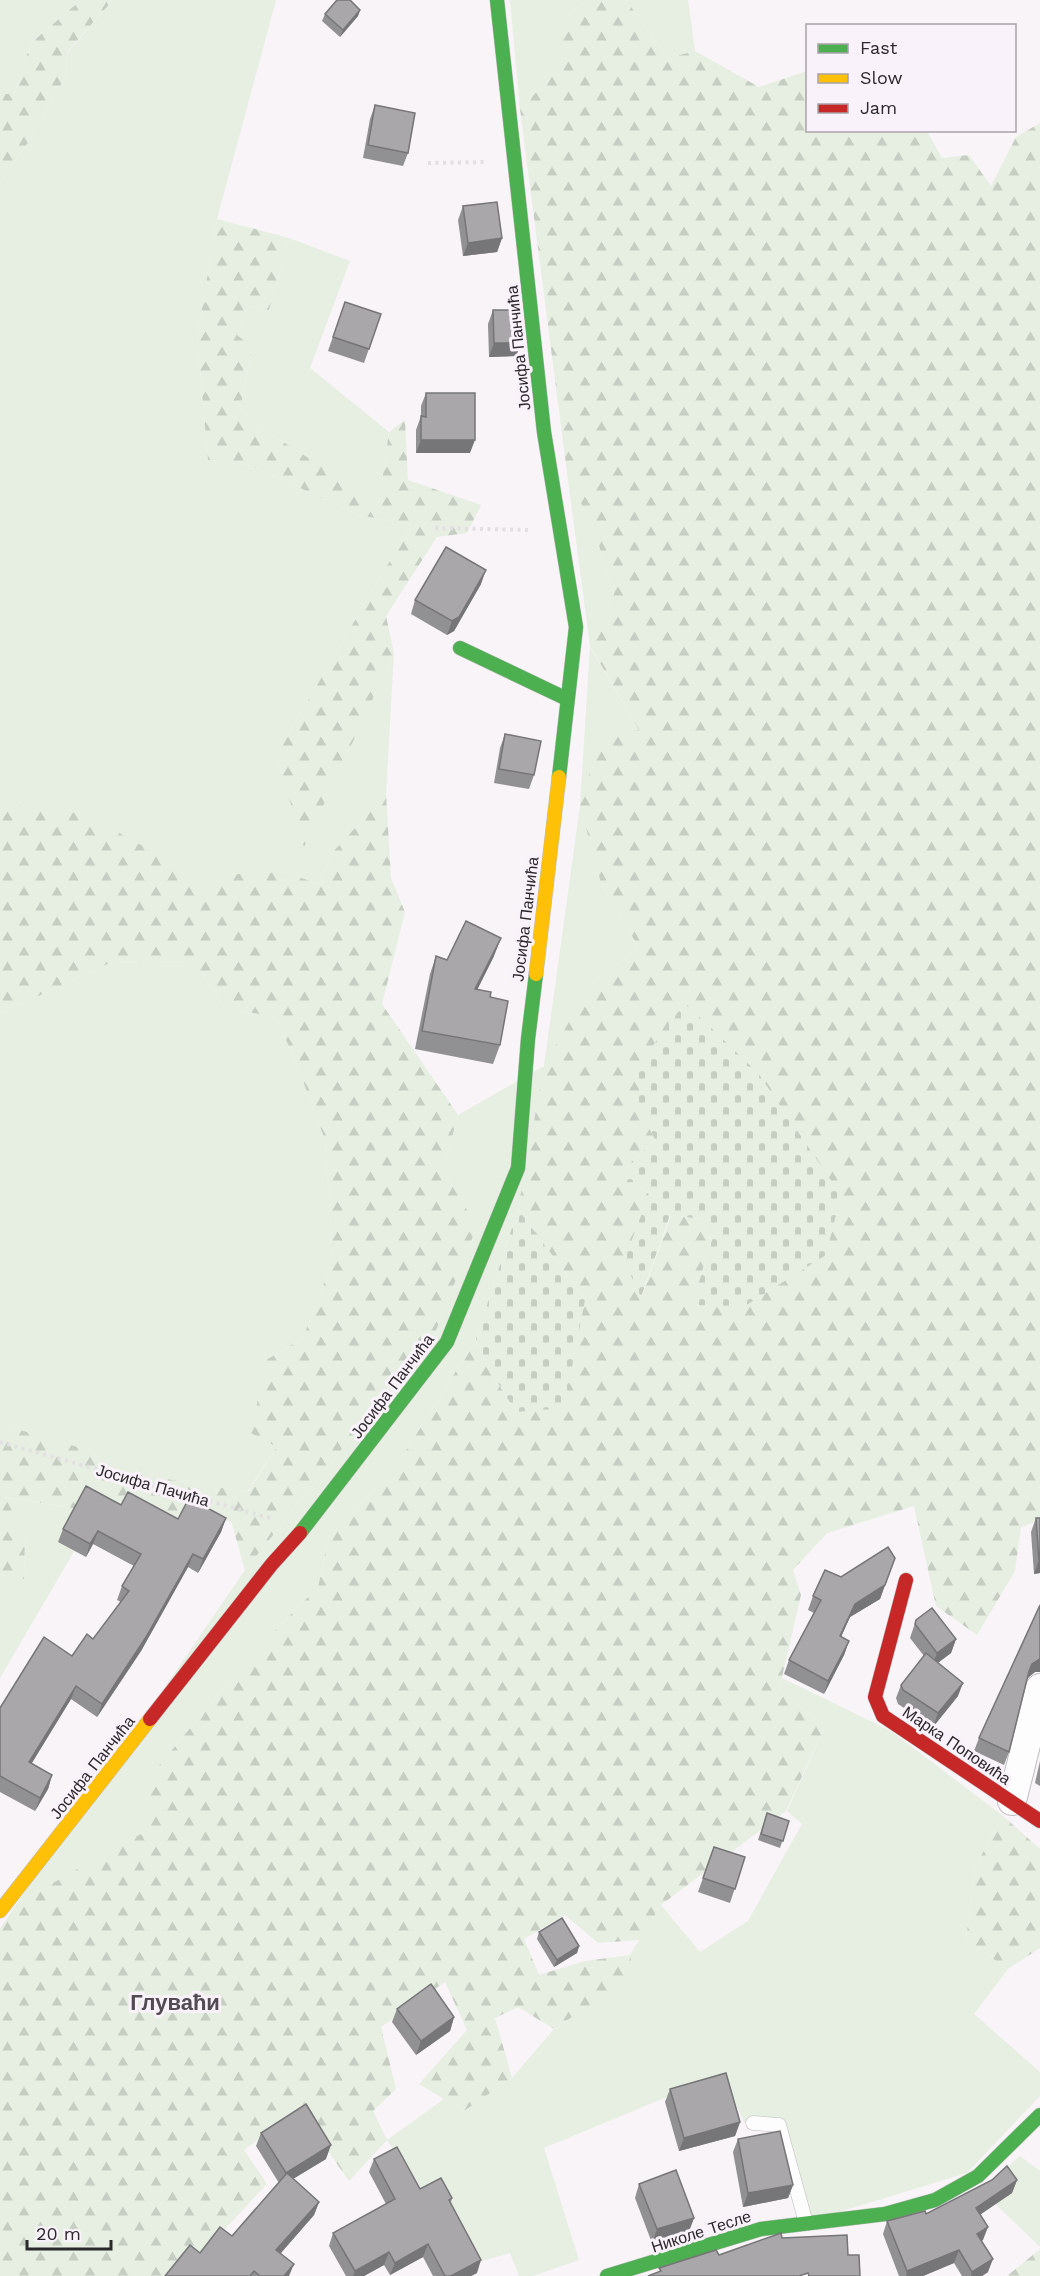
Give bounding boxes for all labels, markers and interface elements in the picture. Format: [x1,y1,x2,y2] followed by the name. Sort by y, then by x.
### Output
[806,24,1016,132] legend
[860,37,898,58] text: Fast
[860,67,903,88] text: Slow
[860,97,897,118] text: Jam
[502,284,535,411] street label: Јосифа Панчића
[508,855,543,983] street label: Јосифа Панчића
[347,1330,438,1442] street label: Јосифа Панчића
[94,1460,212,1511] street label: Јосифа Пачића
[899,1702,1014,1789] street label: Марка Поповића
[46,1712,139,1823] street label: Јосифа Панчића
[130,1990,220,2015] district label: Глуваћи
[649,2206,754,2257] street label: Николе Тесле
[27,2213,111,2251] scale bar
[36,2223,81,2244] text: 20 m

